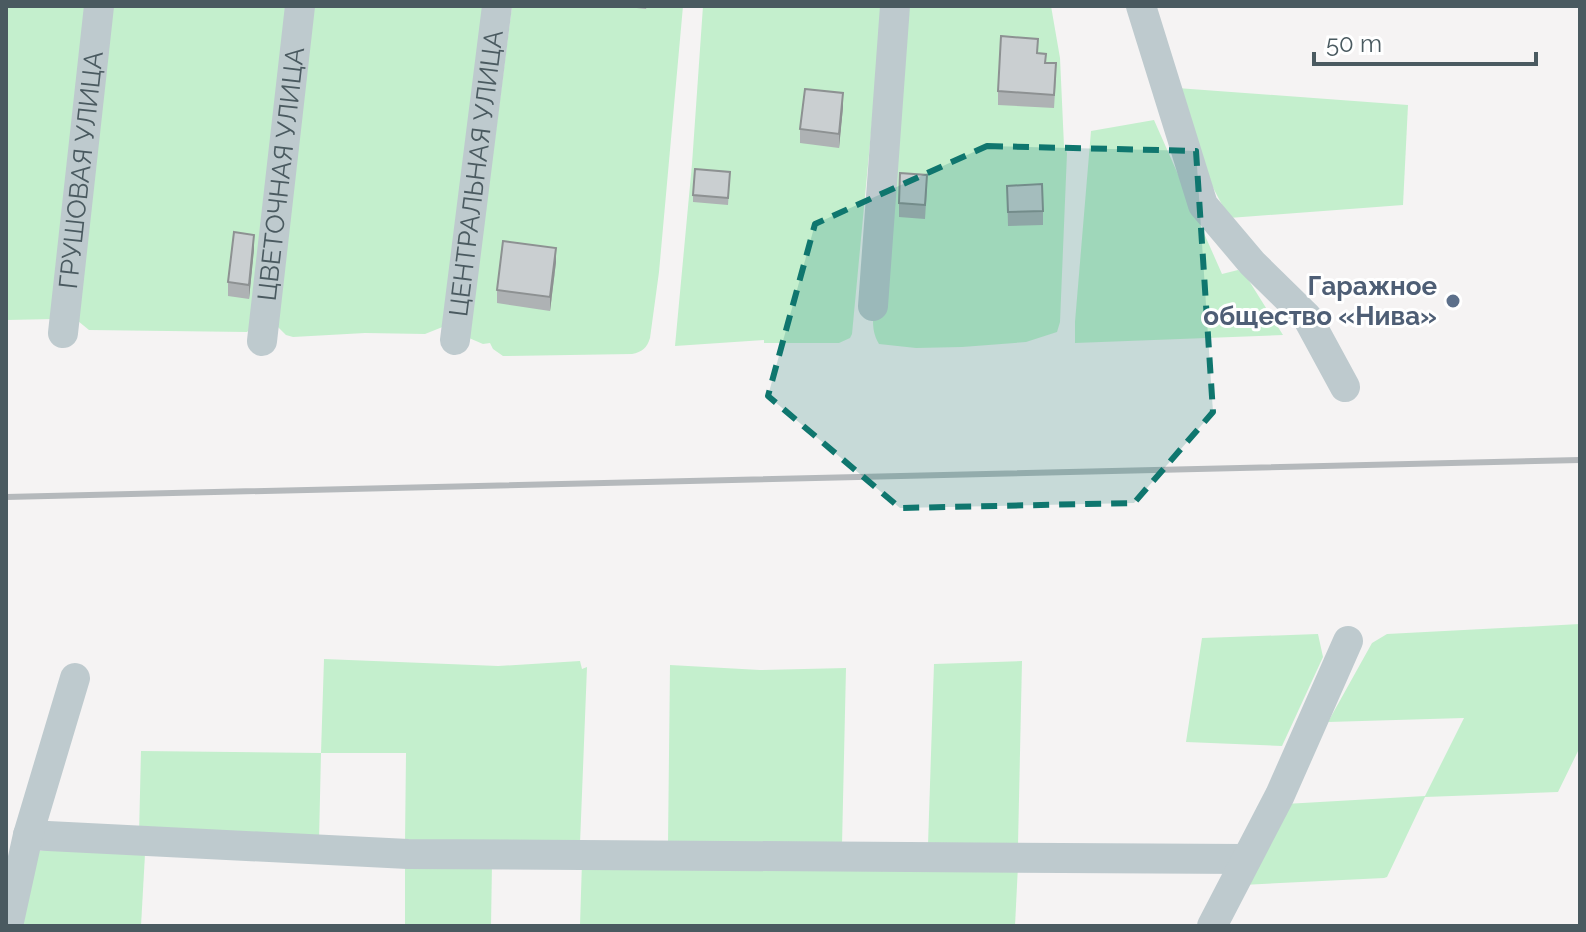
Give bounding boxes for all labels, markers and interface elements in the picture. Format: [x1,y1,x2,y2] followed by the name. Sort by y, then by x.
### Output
[1314,16,1536,66] scale bar
[443,28,509,318] street label: ЦЕНТРАЛЬНАЯ УЛИЦА
[1326,29,1382,58] text: 50 m
[252,45,310,302] street label: ЦВЕТОЧНАЯ УЛИЦА
[53,49,109,290] street label: ГРУШОВАЯ УЛИЦА
[1203,271,1437,331] place label: Гаражное общество «Нива»
[1444,292,1462,310] marker: Гаражное общество «Нива»

